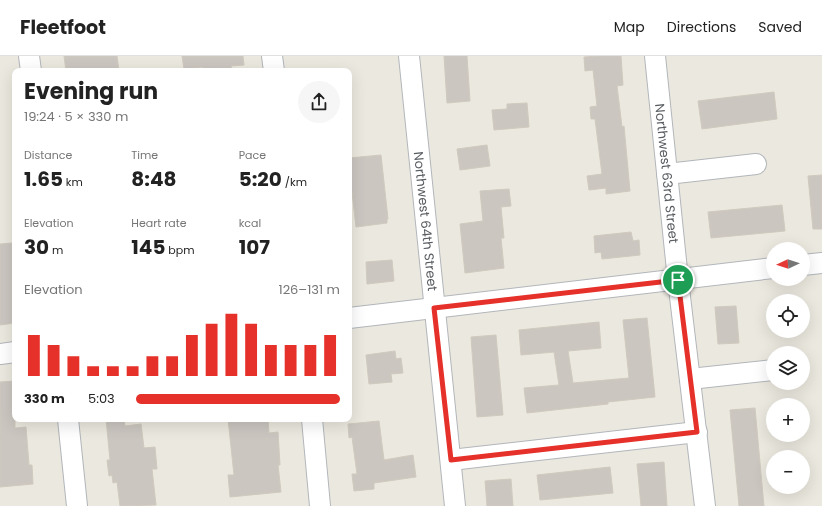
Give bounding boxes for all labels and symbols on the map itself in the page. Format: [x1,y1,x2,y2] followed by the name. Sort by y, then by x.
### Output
[650,103,683,244] street label: Northwest 63rd Street
[409,150,442,292] street label: Northwest 64th Street
[766,242,810,286] north arrow
[661,263,695,297] pin

